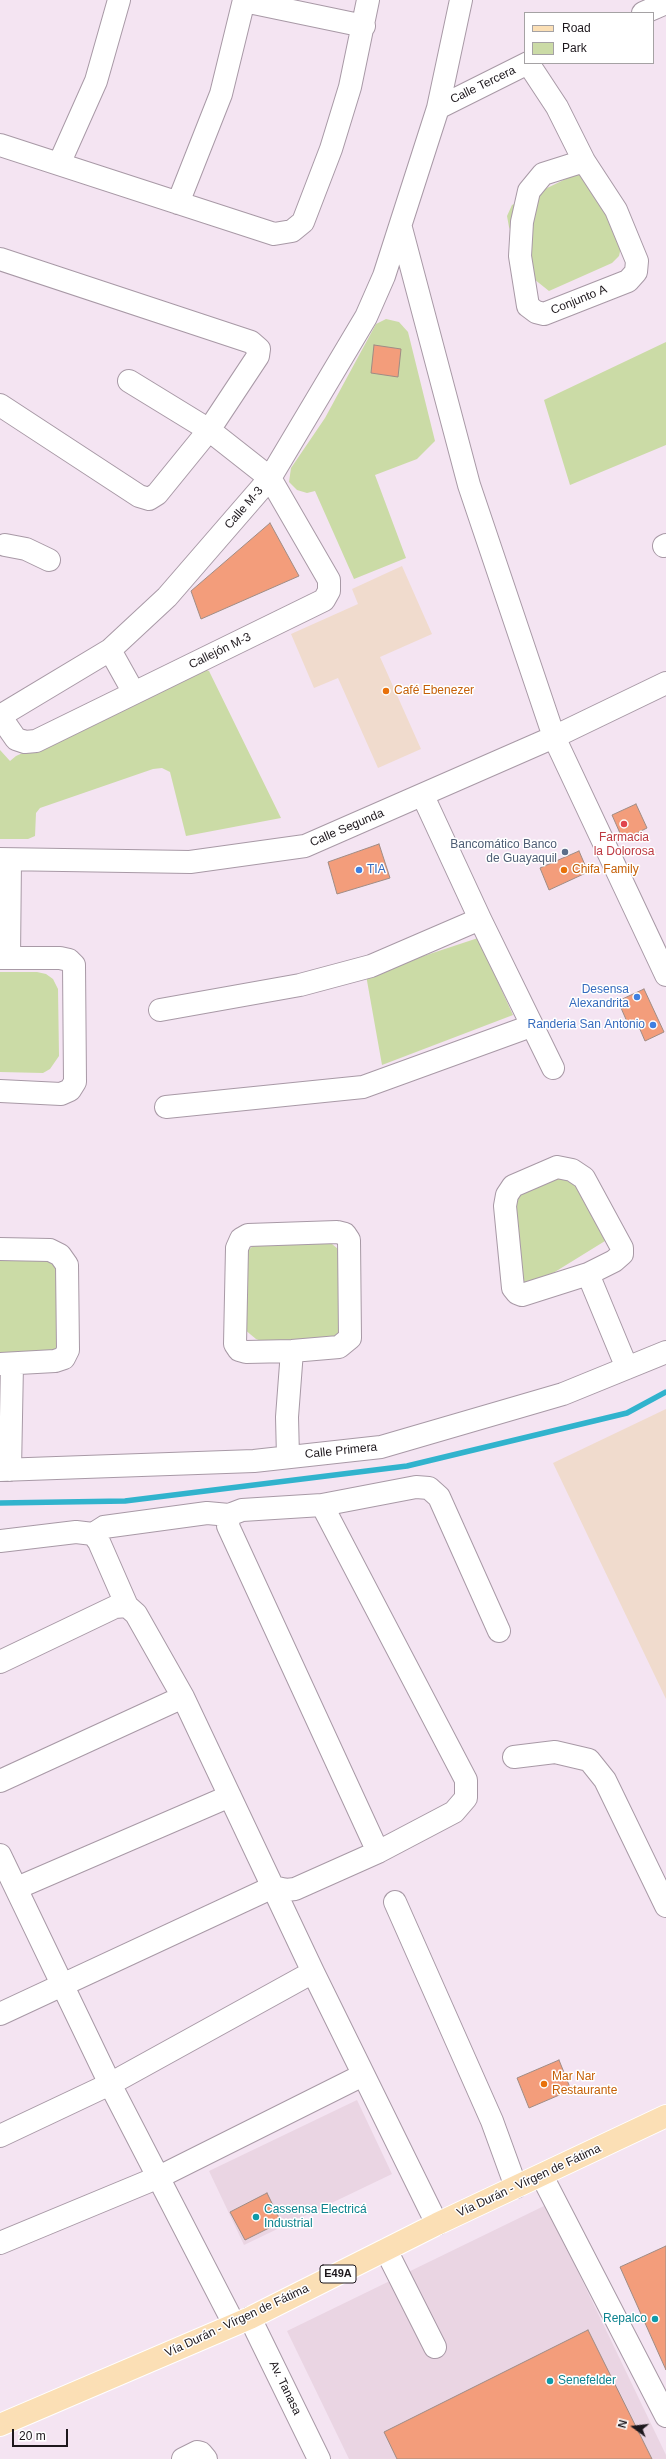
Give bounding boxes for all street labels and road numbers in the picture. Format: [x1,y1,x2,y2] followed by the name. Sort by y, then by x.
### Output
[448,63,518,107] street label: Calle Tercera
[549,282,609,318] street label: Conjunto A
[222,484,266,532] street label: Calle M-3
[187,630,253,672] street label: Callejón M-3
[308,806,386,850] street label: Calle Segunda
[304,1440,378,1462] street label: Calle Primera
[455,2141,603,2221] street label: Vía Durán - Vírgen de Fátima
[320,2265,356,2283] road number: E49A
[163,2281,311,2361] street label: Vía Durán - Vírgen de Fátima
[266,2359,304,2417] street label: Av. Tanasa

